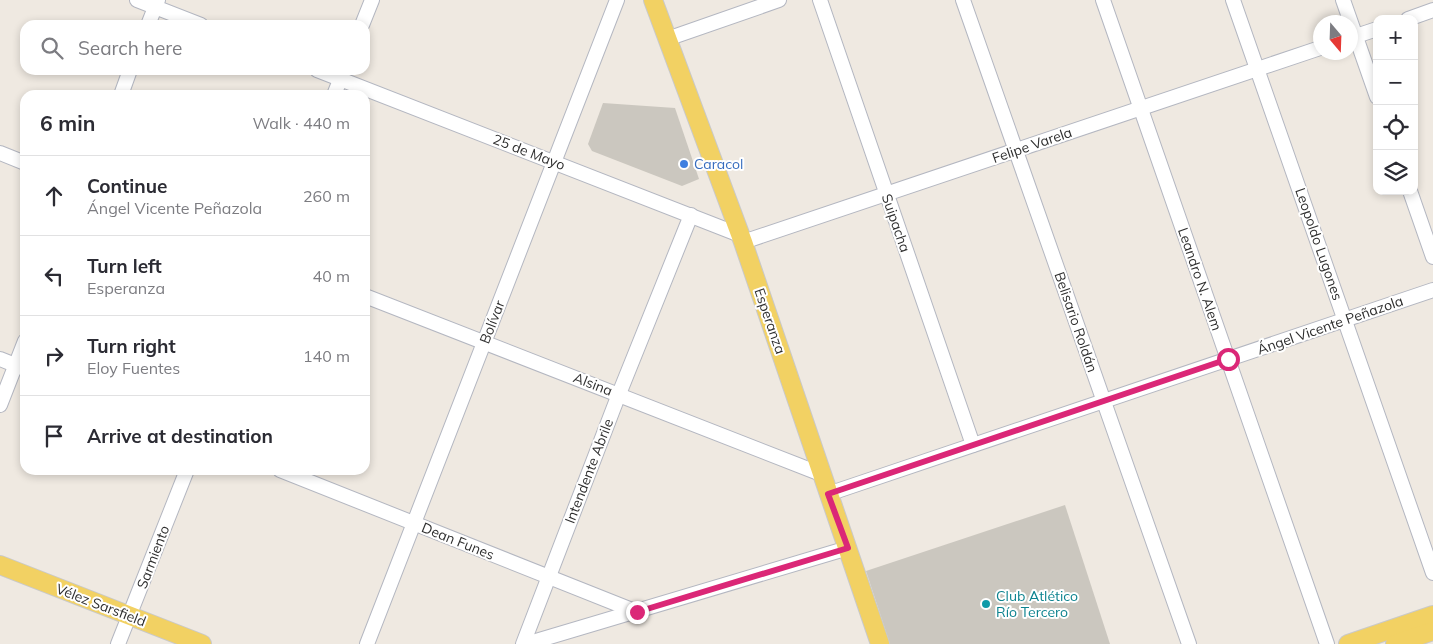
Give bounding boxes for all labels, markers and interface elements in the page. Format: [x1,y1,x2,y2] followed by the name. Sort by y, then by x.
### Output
[1313,15,1358,60] north arrow
[1373,15,1418,195] map controls
[1373,15,1418,60] button: +
[20,20,370,75] search box
[38,34,66,62] icon: search
[78,36,182,60] text: Search here
[1373,60,1418,105] button: −
[1373,105,1418,150] button: locate
[40,110,95,136] text: 6 min
[252,113,350,133] text: Walk · 440 m
[990,123,1074,167] street label: Felipe Varela
[490,130,568,174] street label: 25 de Mayo
[1373,150,1418,195] button: layers
[694,155,743,173] place label: Caracol
[678,158,690,170] marker: Caracol
[87,174,167,198] text: Continue
[40,182,68,210] icon: ahead
[1291,185,1347,303] street label: Leopoldo Lugones
[303,186,350,206] text: 260 m
[878,191,914,255] street label: Suipacha
[87,198,262,218] text: Ángel Vicente Peñazola
[1174,225,1226,333] street label: Leandro N. Alem
[87,254,162,278] text: Turn left
[40,262,68,290] icon: left
[313,266,350,286] text: 40 m
[1050,269,1102,375] street label: Belisario Roldán
[87,278,165,298] text: Esperanza
[750,286,790,356] street label: Esperanza
[1255,292,1405,358] street label: Ángel Vicente Peñazola
[476,297,509,346] street label: Bolívar
[87,334,176,358] text: Turn right
[40,342,68,370] icon: right
[303,346,350,366] text: 140 m
[1217,348,1240,371] route start
[87,358,180,378] text: Eloy Fuentes
[571,368,615,400] street label: Alsina
[561,416,617,526] street label: Intendente Abrile
[40,422,68,450] icon: arrive
[87,424,273,448] text: Arrive at destination
[419,518,497,564] street label: Dean Funes
[133,523,173,591] street label: Sarmiento
[53,580,149,630] street label: Vélez Sarsfield
[996,587,1078,621] place label: Club Atlético Río Tercero
[980,598,992,610] marker: Club Atlético Río Tercero
[626,601,649,624] route end

